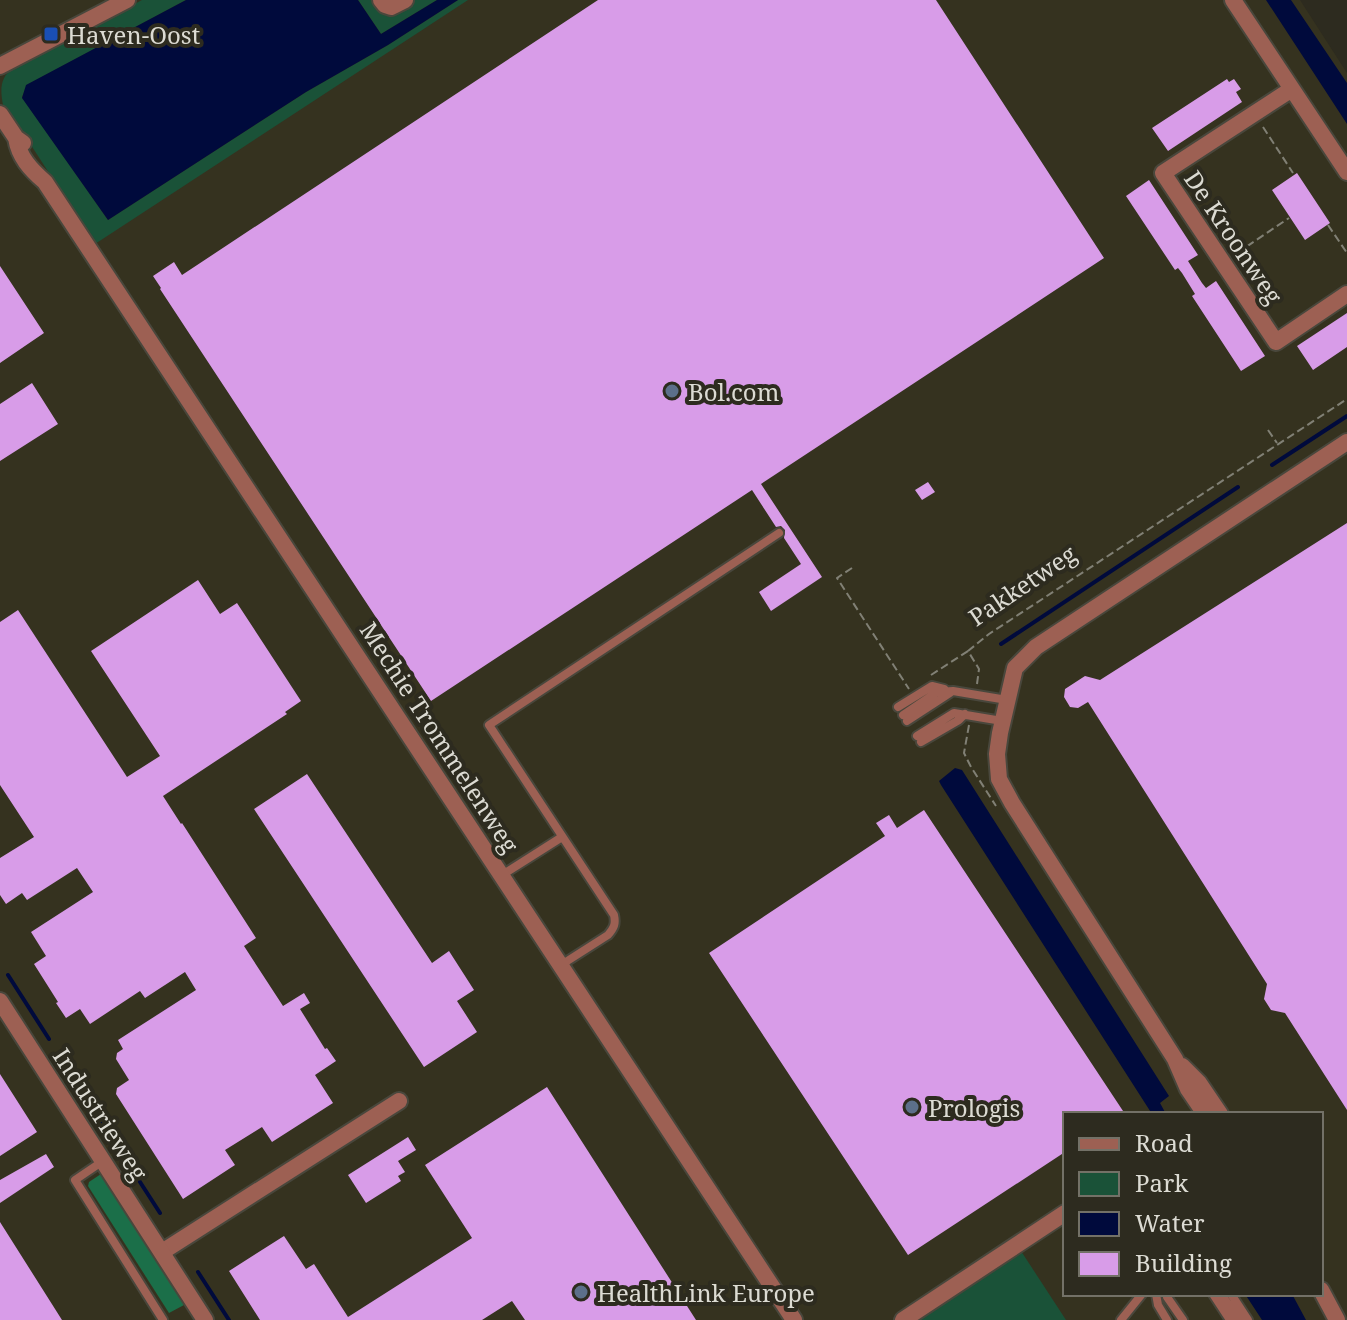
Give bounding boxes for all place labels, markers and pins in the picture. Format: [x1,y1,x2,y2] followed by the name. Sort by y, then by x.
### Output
[67,18,200,51] place label: Haven-Oost
[42,25,60,43] marker: Haven-Oost
[688,375,780,408] place label: Bol.com
[663,382,681,400] marker: Bol.com
[928,1091,1020,1124] place label: Prologis
[903,1098,921,1116] marker: Prologis
[597,1276,815,1309] place label: HealthLink Europe
[572,1283,590,1301] marker: HealthLink Europe

